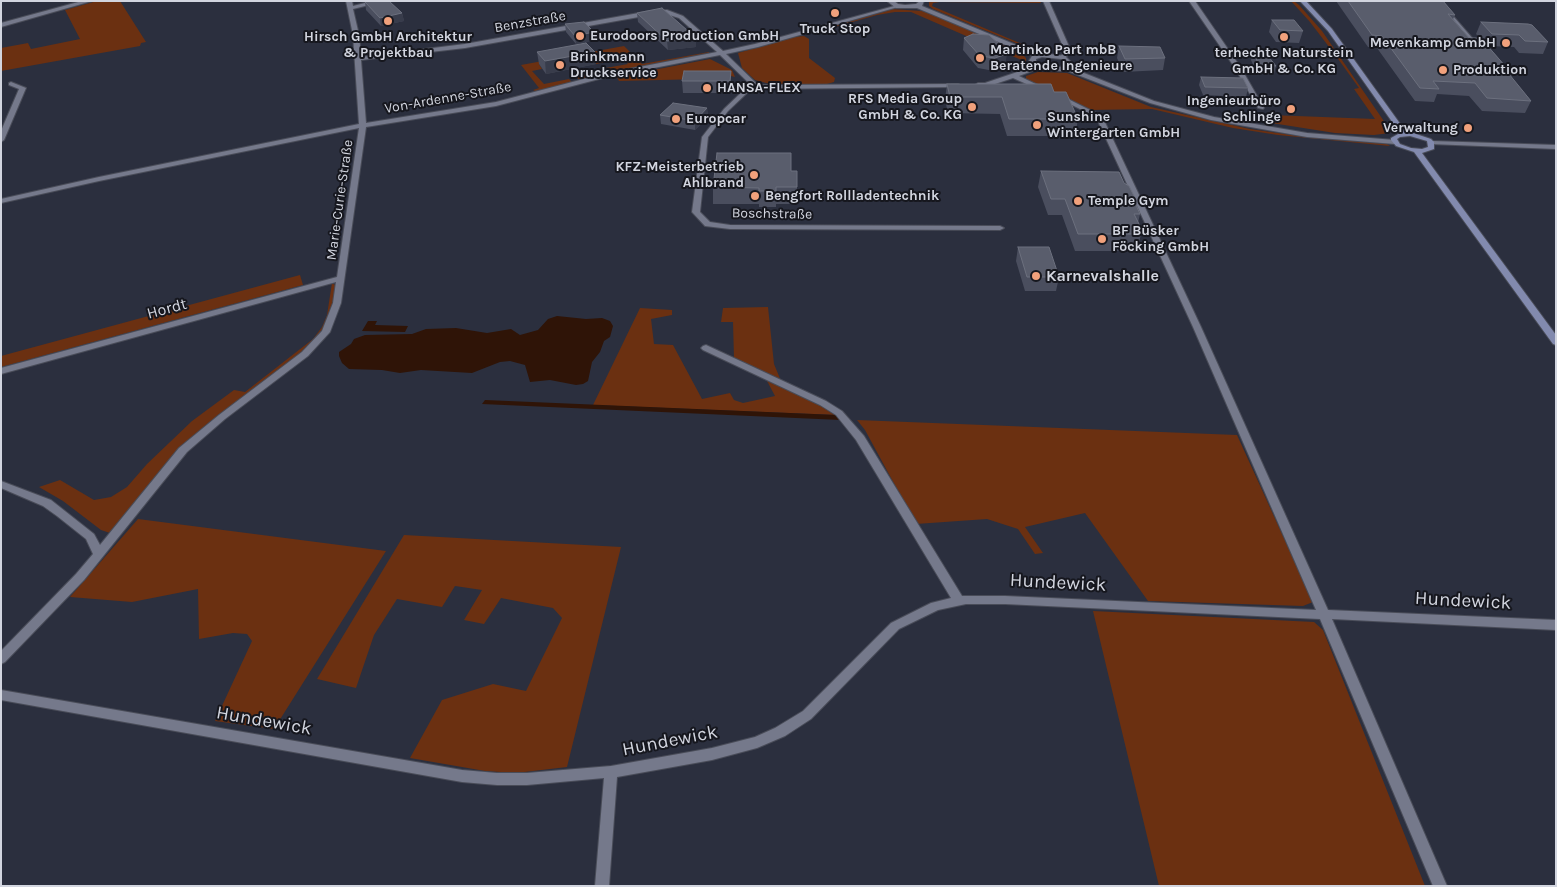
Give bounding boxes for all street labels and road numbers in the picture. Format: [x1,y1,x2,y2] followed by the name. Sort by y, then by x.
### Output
[493,7,567,37] street label: Benzstraße
[383,79,513,117] street label: Von-Ardenne-Straße
[323,139,357,261] street label: Marie-Curie-Straße
[732,205,812,223] street label: Boschstraße
[145,294,189,324] street label: Hordt
[1009,569,1107,597] street label: Hundewick
[1414,587,1512,615] street label: Hundewick
[214,701,314,741] street label: Hundewick
[620,721,720,761] street label: Hundewick

